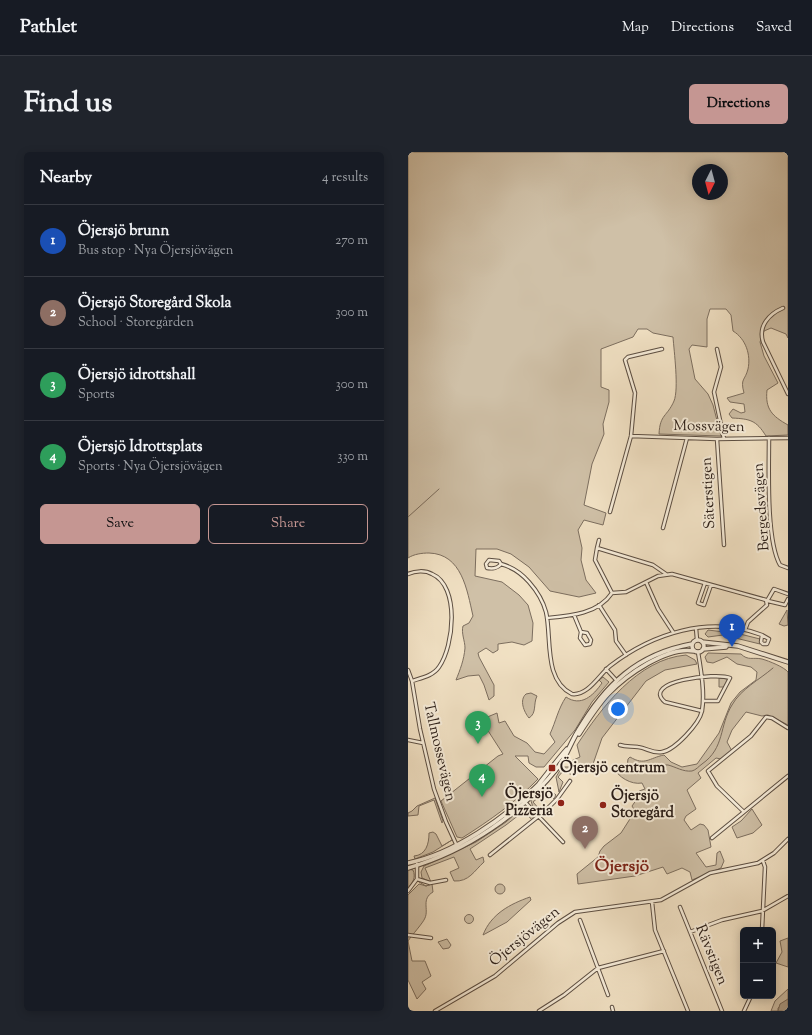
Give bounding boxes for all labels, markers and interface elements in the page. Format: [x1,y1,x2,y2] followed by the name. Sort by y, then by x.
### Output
[20,14,77,41] text: Pathlet
[622,18,649,38] text: Map
[671,18,734,38] text: Directions
[756,18,792,38] text: Saved
[24,84,112,124] text: Find us
[689,84,788,124] button: Directions
[692,164,728,200] north arrow
[40,166,92,190] text: Nearby
[322,169,368,187] text: 4 results
[78,221,169,242] text: Öjersjö brunn
[51,232,55,250] text: 1
[335,232,368,250] text: 270 m
[78,242,233,260] text: Bus stop · Nya Öjersjövägen
[78,293,232,314] text: Öjersjö Storegård Skola
[50,304,56,322] text: 2
[336,304,368,322] text: 300 m
[78,314,194,332] text: School · Storegården
[78,365,196,386] text: Öjersjö idrottshall
[50,376,56,394] text: 3
[336,376,368,394] text: 300 m
[78,386,115,404] text: Sports
[673,416,745,438] street label: Mossvägen
[78,437,203,458] text: Öjersjö Idrottsplats
[50,448,56,466] text: 4
[337,448,368,466] text: 330 m
[697,456,721,529] street label: Säterstigen
[78,458,223,476] text: Sports · Nya Öjersjövägen
[748,462,776,552] street label: Bergedsvägen
[40,504,200,544] button: Save
[208,504,368,544] button: Share
[719,614,745,647] pin: 1
[608,699,628,719] your location
[417,700,461,804] street label: Tallmossevägen
[465,711,491,744] pin: 3
[560,756,666,779] place label: Öjersjö centrum
[547,763,557,773] marker: Öjersjö centrum
[469,764,495,797] pin: 4
[505,782,553,822] place label: Öjersjö Pizzeria
[611,784,675,824] place label: Öjersjö Storegård
[556,798,566,808] marker: Öjersjö Pizzeria
[598,800,608,810] marker: Öjersjö Storegård
[572,816,598,849] pin: 2
[595,855,649,879] district label: Öjersjö
[485,901,565,972] street label: Öjersjövägen
[689,922,733,989] street label: Rävstigen
[740,927,776,999] map controls
[740,927,776,963] button: +
[740,963,776,999] button: −

